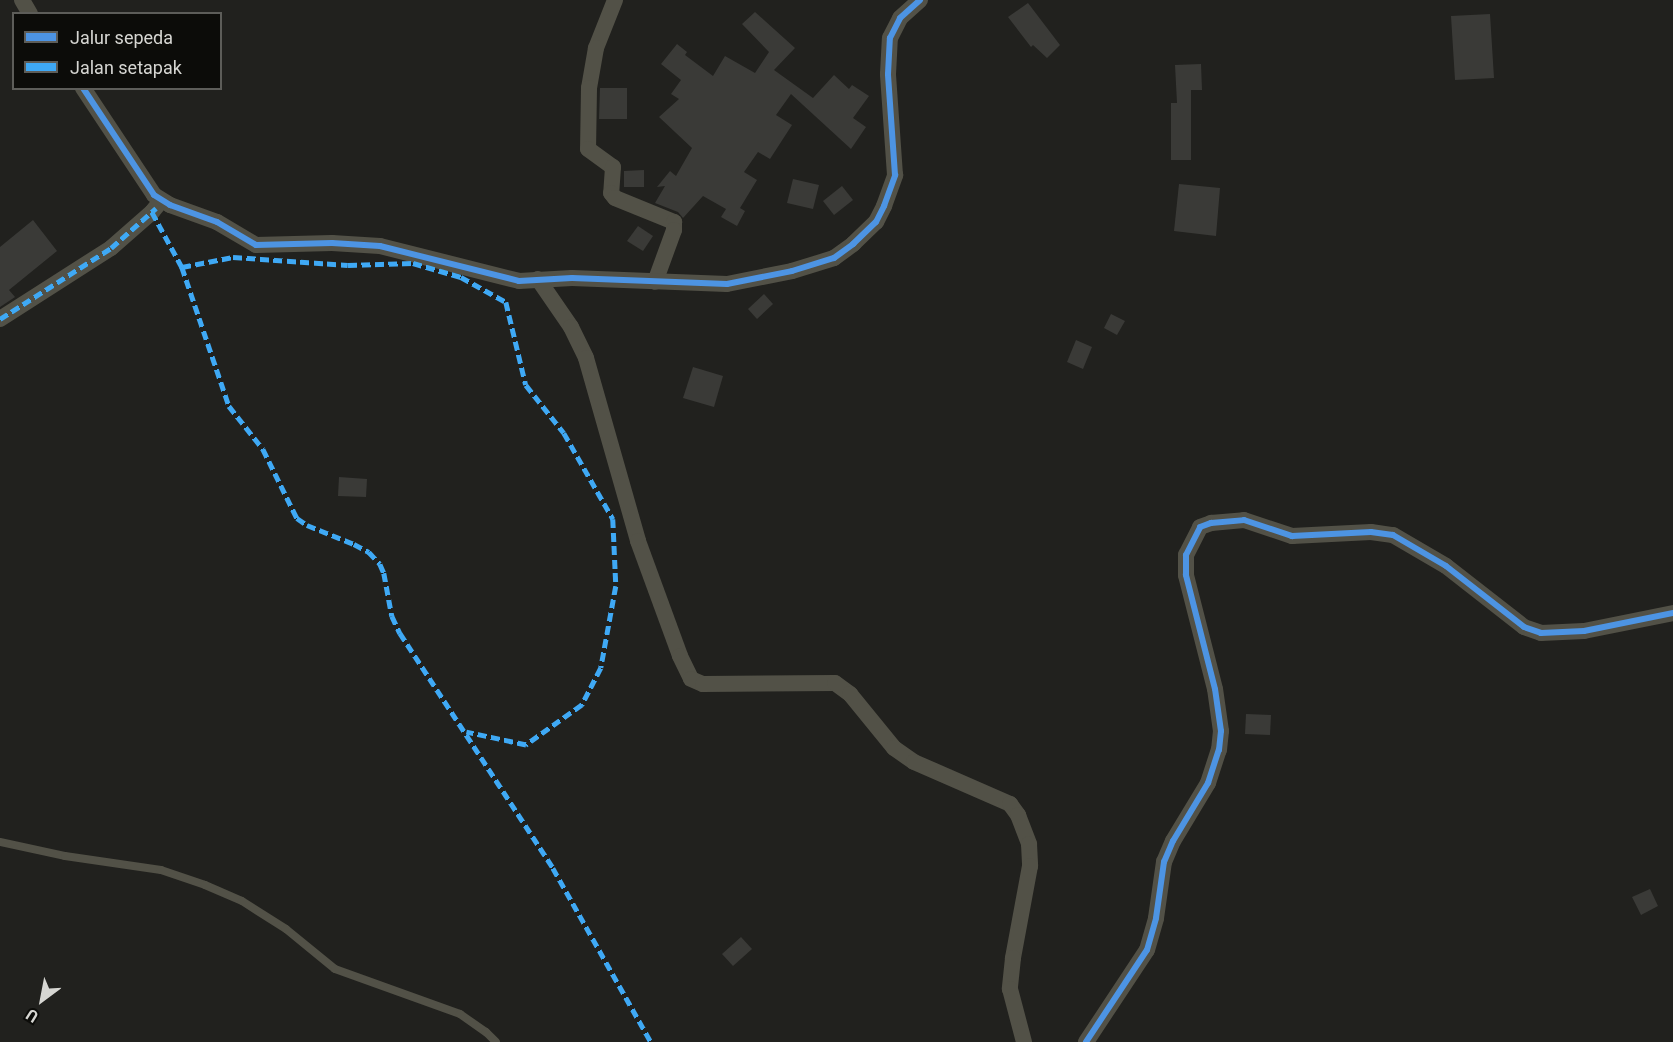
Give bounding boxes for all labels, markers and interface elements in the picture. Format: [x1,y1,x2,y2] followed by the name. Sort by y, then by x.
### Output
[12,12,222,90] legend
[70,27,173,48] text: Jalur sepeda
[70,57,182,78] text: Jalan setapak
[12,970,72,1030] north arrow
[23,1005,42,1027] text: U

